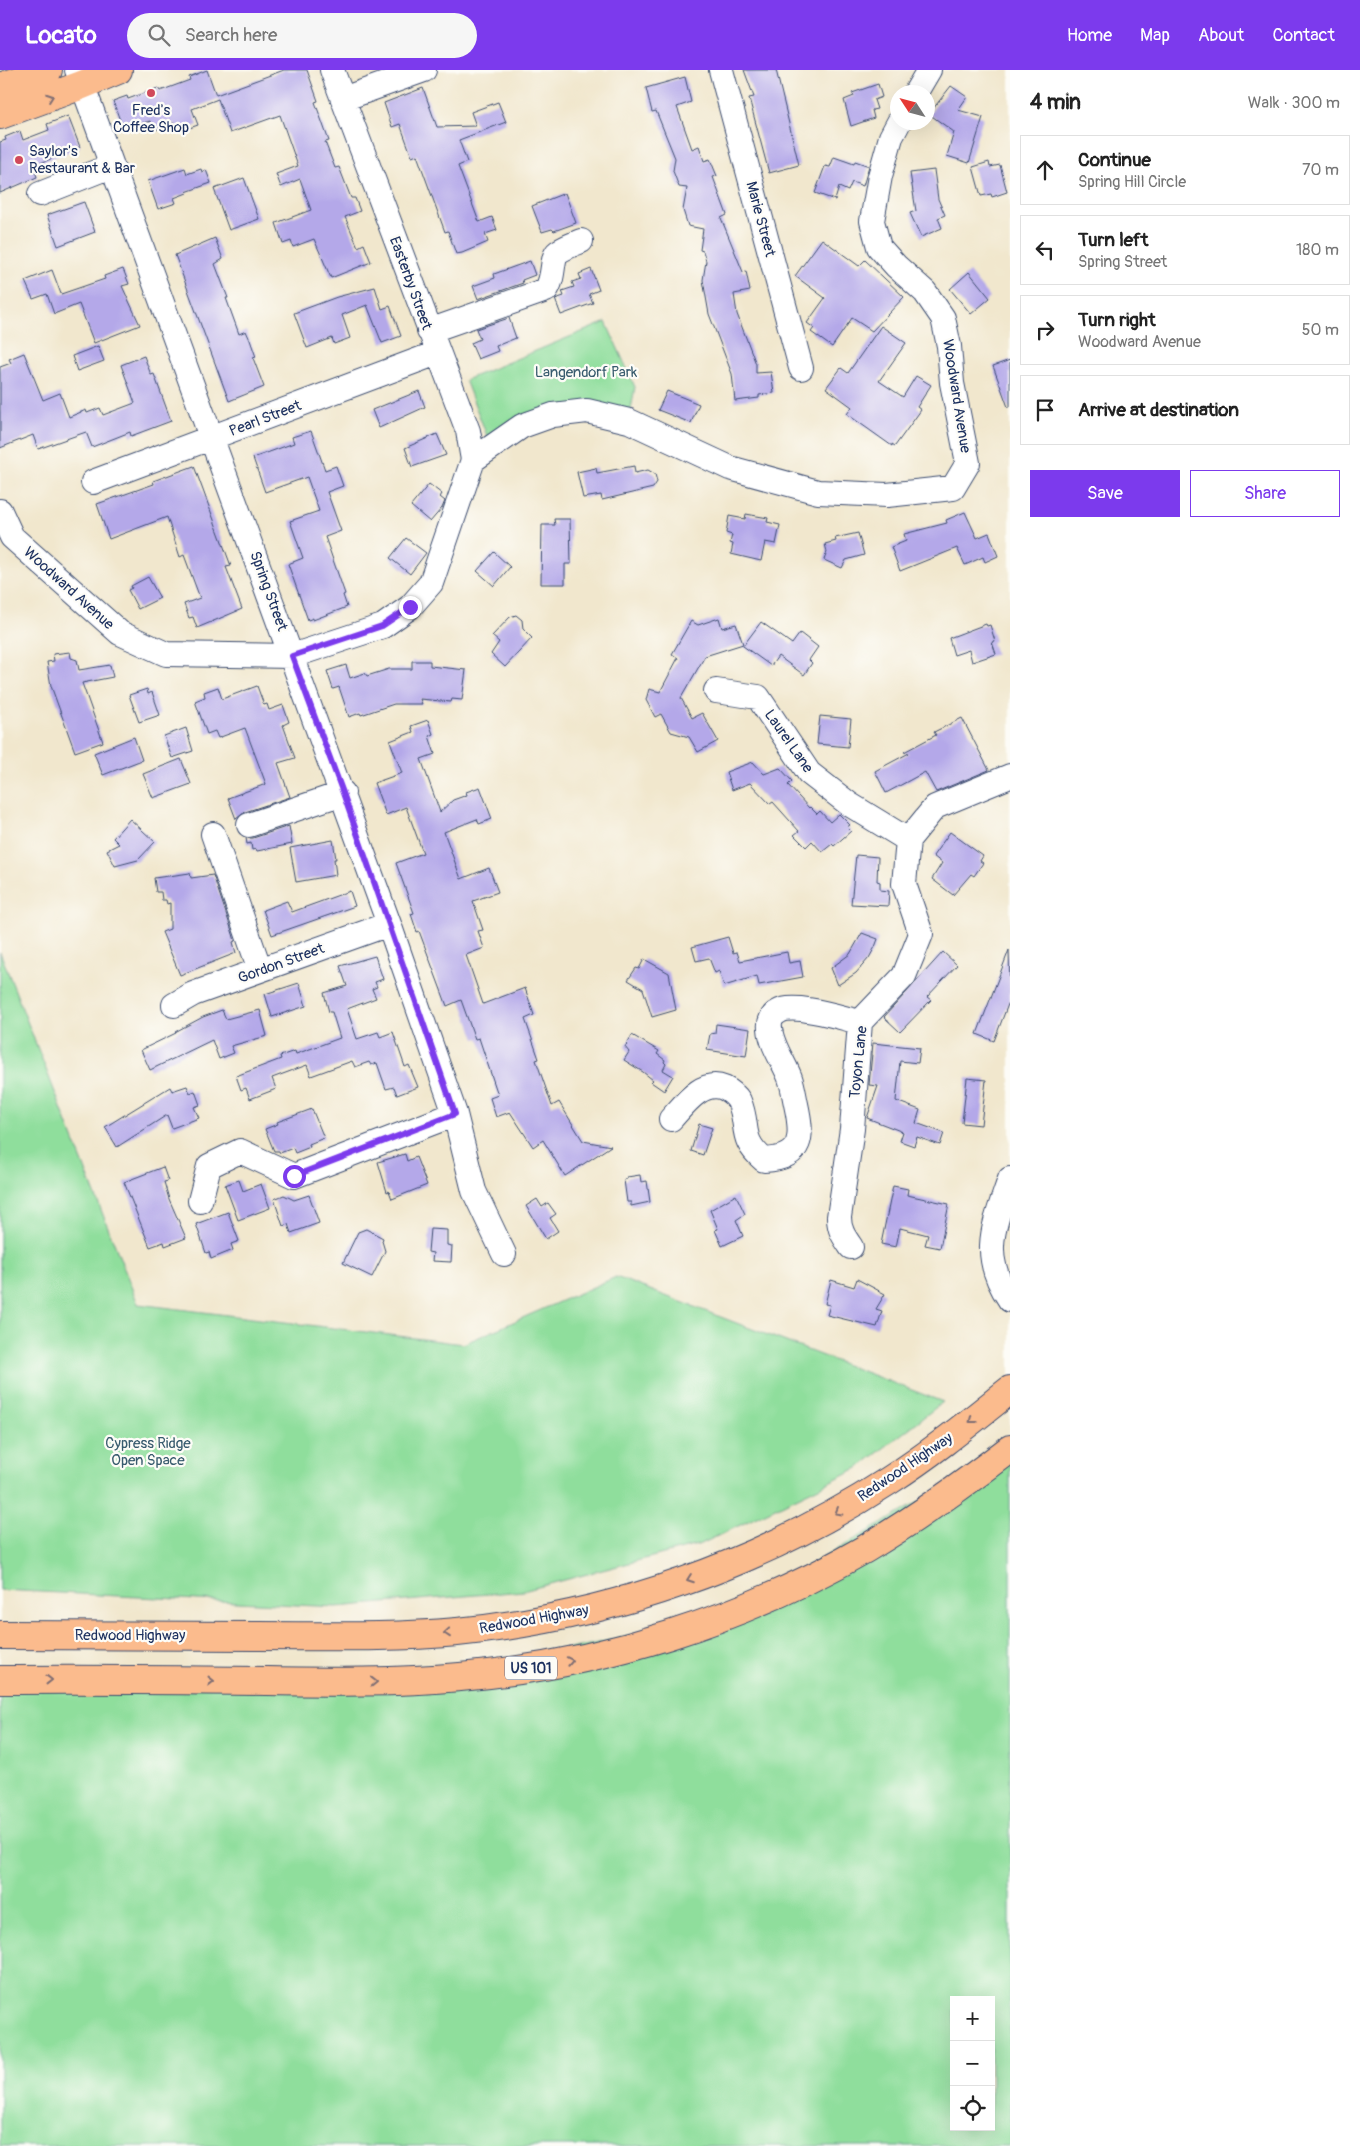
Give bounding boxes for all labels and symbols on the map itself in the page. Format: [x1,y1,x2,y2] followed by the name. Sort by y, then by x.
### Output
[890,85,935,130] north arrow
[145,87,157,99] marker: Fred's Coffee Shop
[45,93,54,103] one-way arrow
[113,101,189,137] place label: Fred's Coffee Shop
[29,142,136,178] place label: Saylor's Restaurant & Bar
[13,154,25,166] marker: Saylor's Restaurant & Bar
[741,179,780,260] street label: Marie Street
[385,234,437,333] street label: Easterby Street
[938,338,975,455] street label: Woodward Avenue
[535,363,638,382] park label: Langendorf Park
[227,396,305,441] street label: Pearl Street
[20,543,118,634] street label: Woodward Avenue
[245,549,292,635] street label: Spring Street
[399,596,422,619] route end
[760,706,818,777] street label: Laurel Lane
[235,939,328,988] street label: Gordon Street
[845,1024,872,1099] street label: Toyon Lane
[283,1165,306,1188] route start
[969,1415,978,1423] one-way arrow
[854,1428,957,1506] street label: Redwood Highway
[105,1434,191,1470] park label: Cypress Ridge Open Space
[834,1505,843,1515] one-way arrow
[687,1573,695,1583] one-way arrow
[478,1600,591,1638] street label: Redwood Highway
[75,1626,186,1645] street label: Redwood Highway
[443,1627,451,1638] one-way arrow
[505,1656,557,1680] road number: US 101
[565,1656,574,1666] one-way arrow
[45,1675,53,1685] one-way arrow
[208,1676,215,1686] one-way arrow
[370,1676,378,1687] one-way arrow

